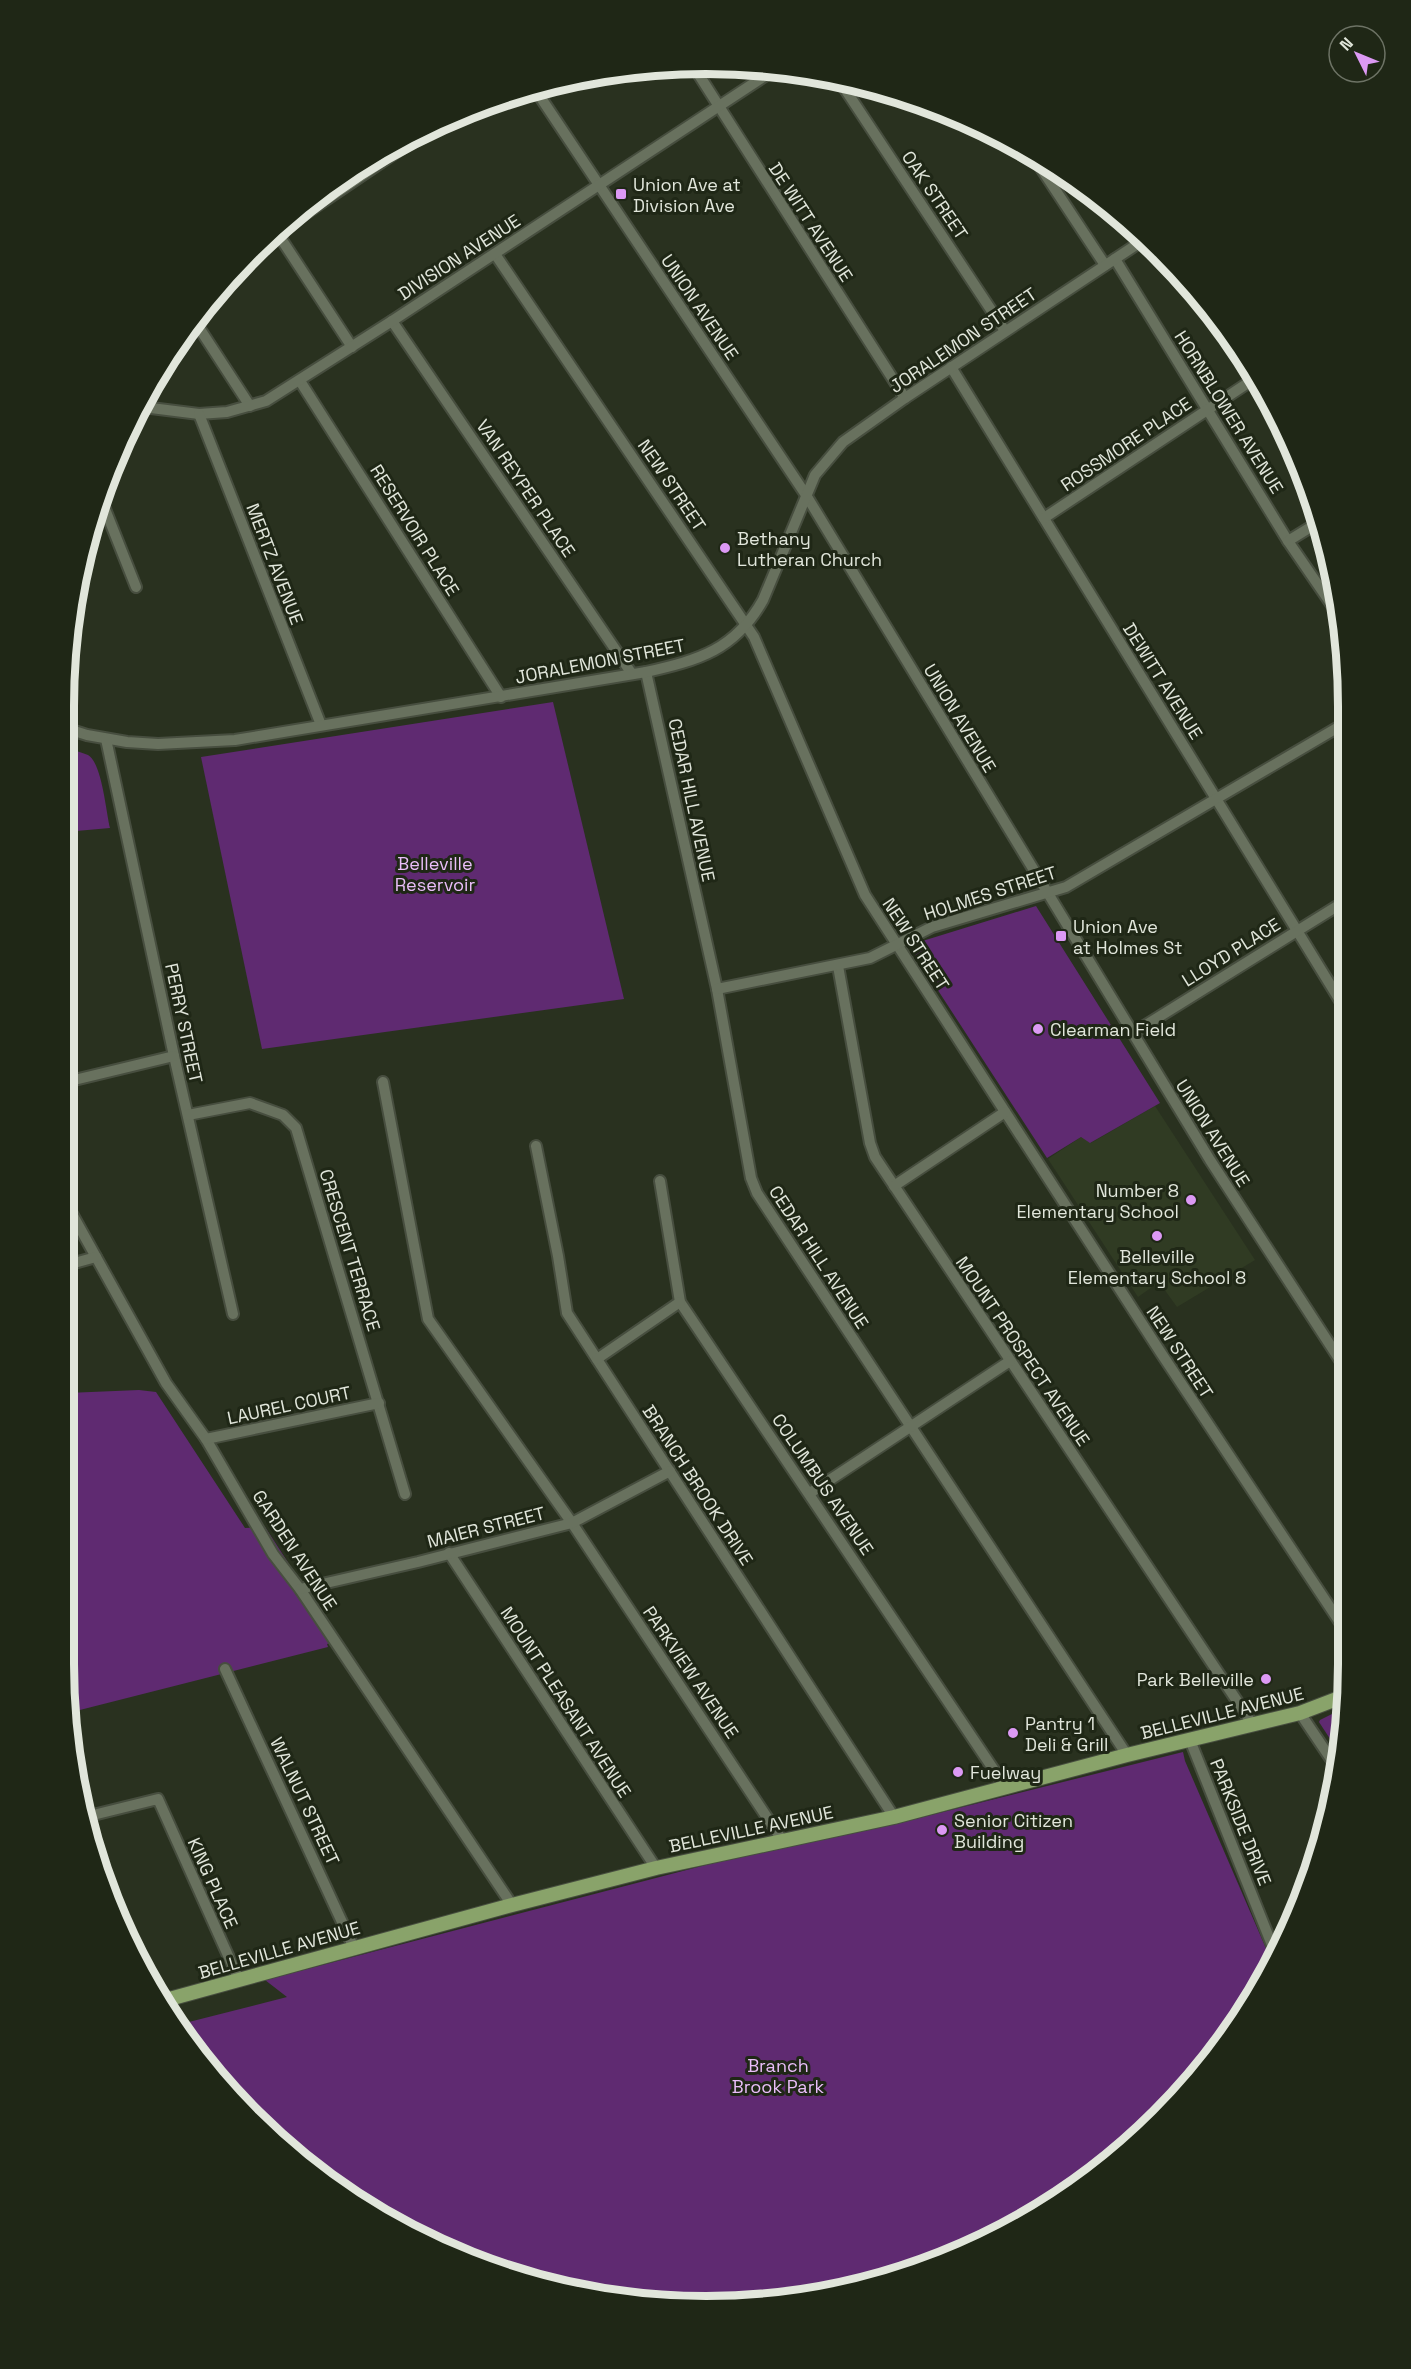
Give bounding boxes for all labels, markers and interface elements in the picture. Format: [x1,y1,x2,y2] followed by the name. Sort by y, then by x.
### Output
[1327,24,1387,84] north arrow
[1335,33,1358,55] text: N
[897,146,973,244] street label: OAK STREET
[764,158,858,286] street label: DE WITT AVENUE
[633,173,741,217] place label: Union Ave at Division Ave
[614,187,628,201] marker: Union Ave at Division Ave
[393,209,525,305] street label: DIVISION AVENUE
[656,250,744,364] street label: UNION AVENUE
[885,282,1041,398] street label: JORALEMON STREET
[1169,326,1289,498] street label: HORNBLOWER AVENUE
[1056,392,1196,496] street label: ROSSMORE PLACE
[471,415,581,561] street label: VAN REYPER PLACE
[633,435,711,536] street label: NEW STREET
[365,460,465,600] street label: RESERVOIR PLACE
[241,500,309,628] street label: MERTZ AVENUE
[737,527,882,571] place label: Bethany Lutheran Church
[718,541,732,555] marker: Bethany Lutheran Church
[1118,618,1208,744] street label: DEWITT AVENUE
[513,633,687,689] street label: JORALEMON STREET
[919,660,1001,776] street label: UNION AVENUE
[663,716,721,884] street label: CEDAR HILL AVENUE
[395,852,476,896] park label: Belleville Reservoir
[921,861,1060,925] street label: HOLMES STREET
[878,893,955,995] street label: NEW STREET
[1177,913,1285,991] street label: LLOYD PLACE
[1073,915,1183,959] place label: Union Ave at Holmes St
[1054,929,1068,943] marker: Union Ave at Holmes St
[160,961,208,1085] street label: PERRY STREET
[1050,1018,1176,1041] place label: Clearman Field
[1031,1022,1045,1036] marker: Clearman Field
[1171,1075,1255,1191] street label: UNION AVENUE
[314,1166,386,1334] street label: CRESCENT TERRACE
[1016,1179,1179,1223] place label: Number 8 Elementary School
[764,1181,874,1333] street label: CEDAR HILL AVENUE
[1184,1193,1198,1207] marker: Number 8 Elementary School
[1150,1229,1164,1243] marker: Belleville Elementary School 8
[1068,1245,1246,1289] place label: Belleville Elementary School 8
[951,1252,1095,1450] street label: MOUNT PROSPECT AVENUE
[1142,1301,1219,1403] street label: NEW STREET
[225,1381,353,1429] street label: LAUREL COURT
[638,1401,758,1569] street label: BRANCH BROOK DRIVE
[767,1409,879,1559] street label: COLUMBUS AVENUE
[248,1486,342,1614] street label: GARDEN AVENUE
[425,1501,548,1553] street label: MAIER STREET
[638,1601,744,1743] street label: PARKVIEW AVENUE
[496,1602,636,1802] street label: MOUNT PLEASANT AVENUE
[1137,1668,1254,1691] place label: Park Belleville
[1259,1672,1273,1686] marker: Park Belleville
[1138,1682,1306,1744] street label: BELLEVILLE AVENUE
[1025,1712,1108,1756] place label: Pantry 1 Deli & Grill
[1006,1726,1020,1740] marker: Pantry 1 Deli & Grill
[265,1733,345,1869] street label: WALNUT STREET
[1205,1755,1277,1889] street label: PARKSIDE DRIVE
[970,1761,1041,1784] place label: Fuelway
[951,1765,965,1779] marker: Fuelway
[667,1800,835,1858] street label: BELLEVILLE AVENUE
[954,1809,1073,1853] place label: Senior Citizen Building
[935,1823,949,1837] marker: Senior Citizen Building
[183,1834,243,1932] street label: KING PLACE
[195,1916,363,1984] street label: BELLEVILLE AVENUE
[732,2054,824,2098] park label: Branch Brook Park

